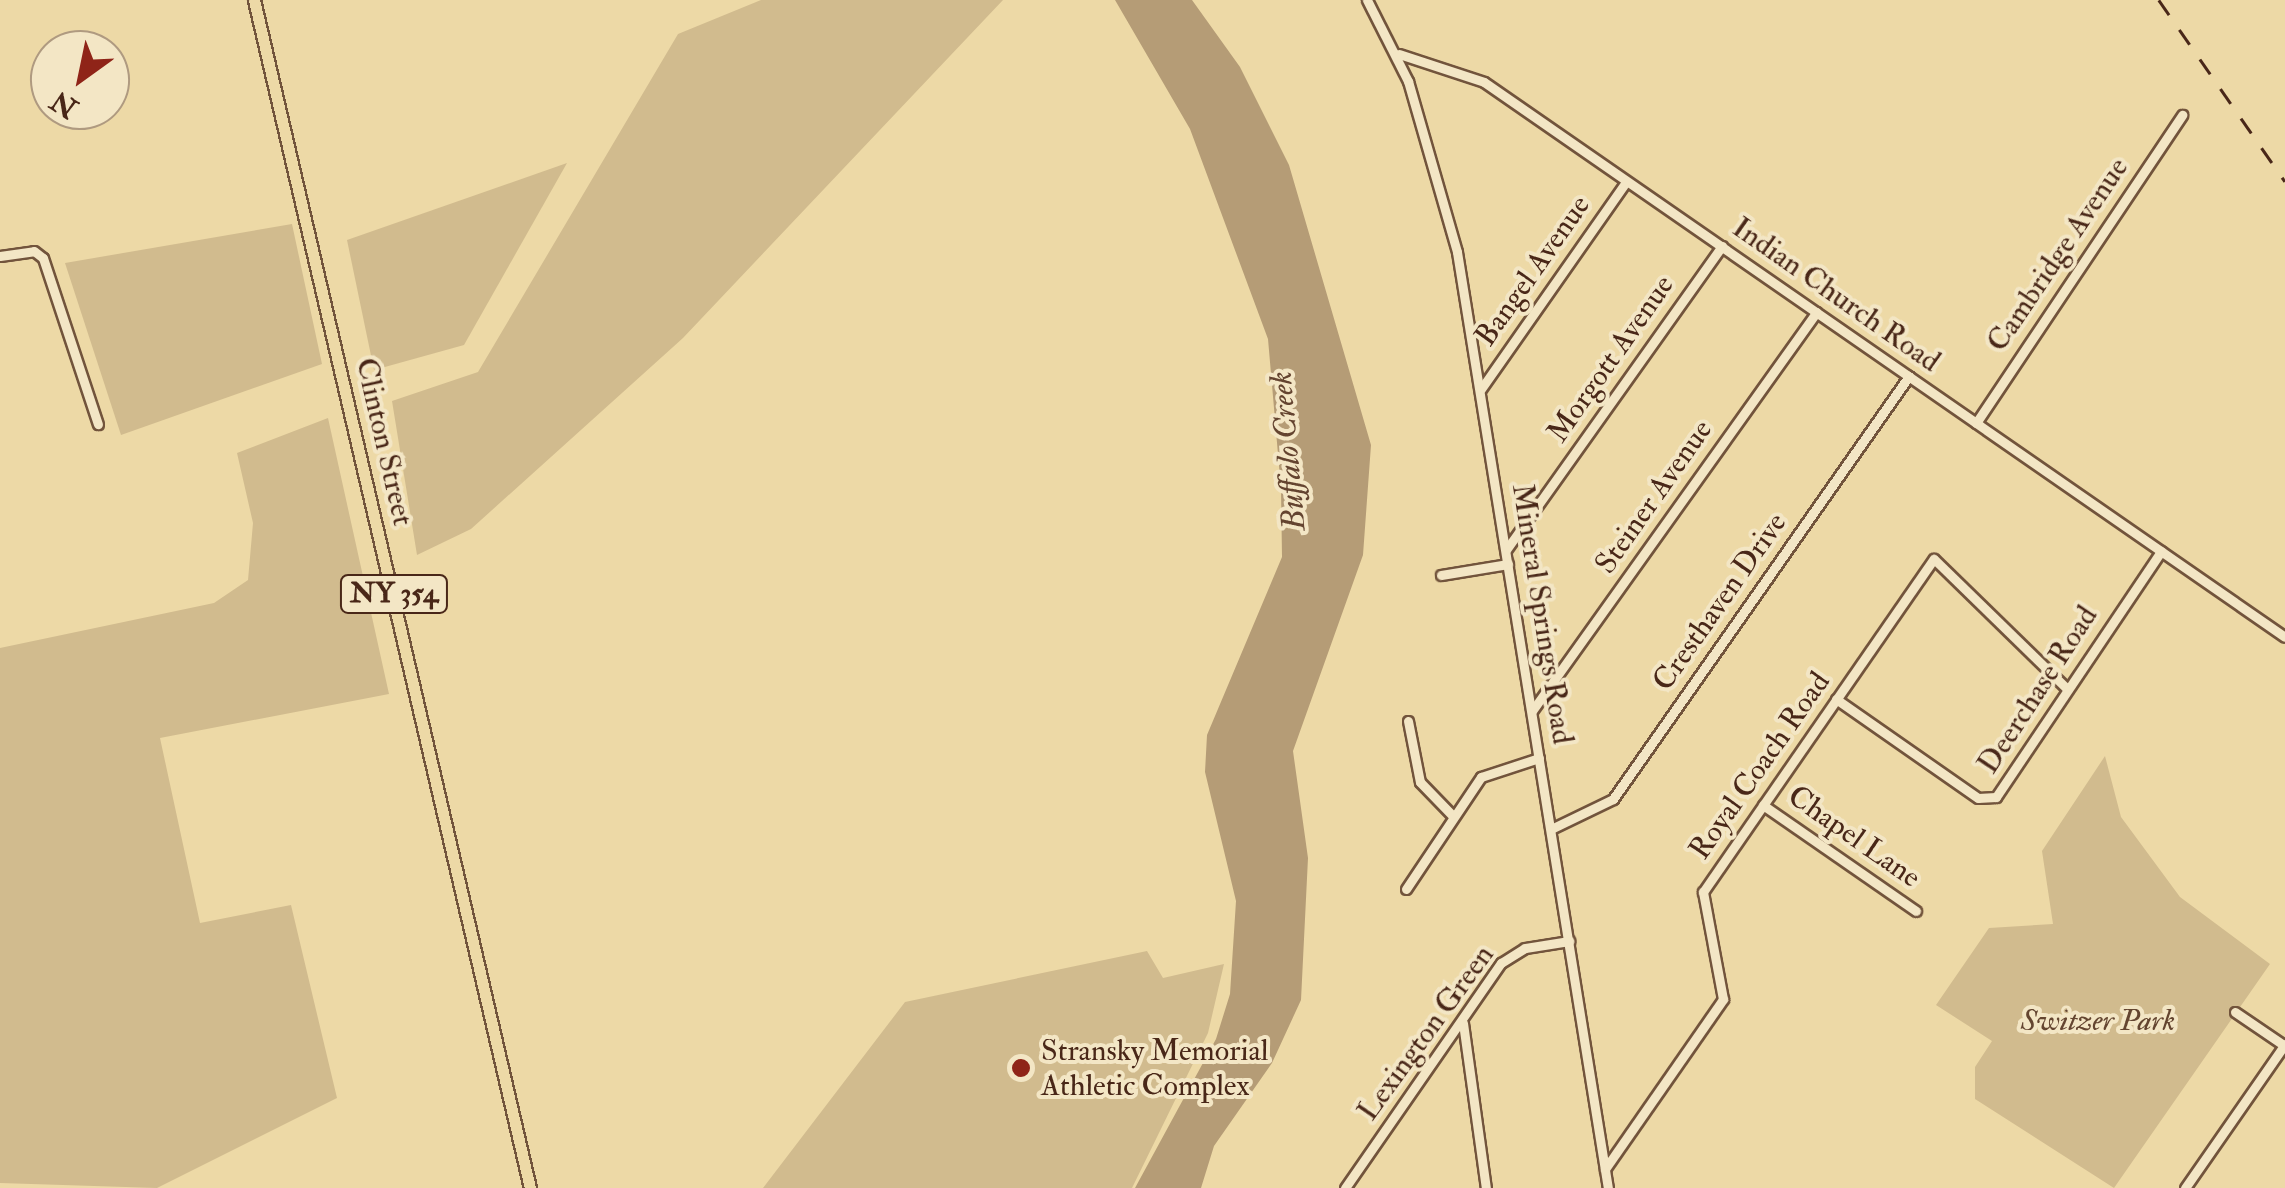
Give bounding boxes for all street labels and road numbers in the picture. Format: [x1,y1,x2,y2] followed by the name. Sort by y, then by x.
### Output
[1980,151,2136,359] street label: Cambridge Avenue
[1468,189,1598,353] street label: Bangel Avenue
[1725,210,1947,380] street label: Indian Church Road
[1540,268,1682,450] street label: Morgott Avenue
[347,355,421,529] street label: Clinton Street
[1588,413,1720,581] street label: Steiner Avenue
[1504,481,1580,747] street label: Mineral Springs Road
[1645,506,1795,698] street label: Cresthaven Drive
[339,571,449,617] road number: NY 354
[1970,599,2106,781] street label: Deerchase Road
[1682,665,1838,867] street label: Royal Coach Road
[1781,778,1927,896] street label: Chapel Lane
[1350,938,1502,1128] street label: Lexington Green

